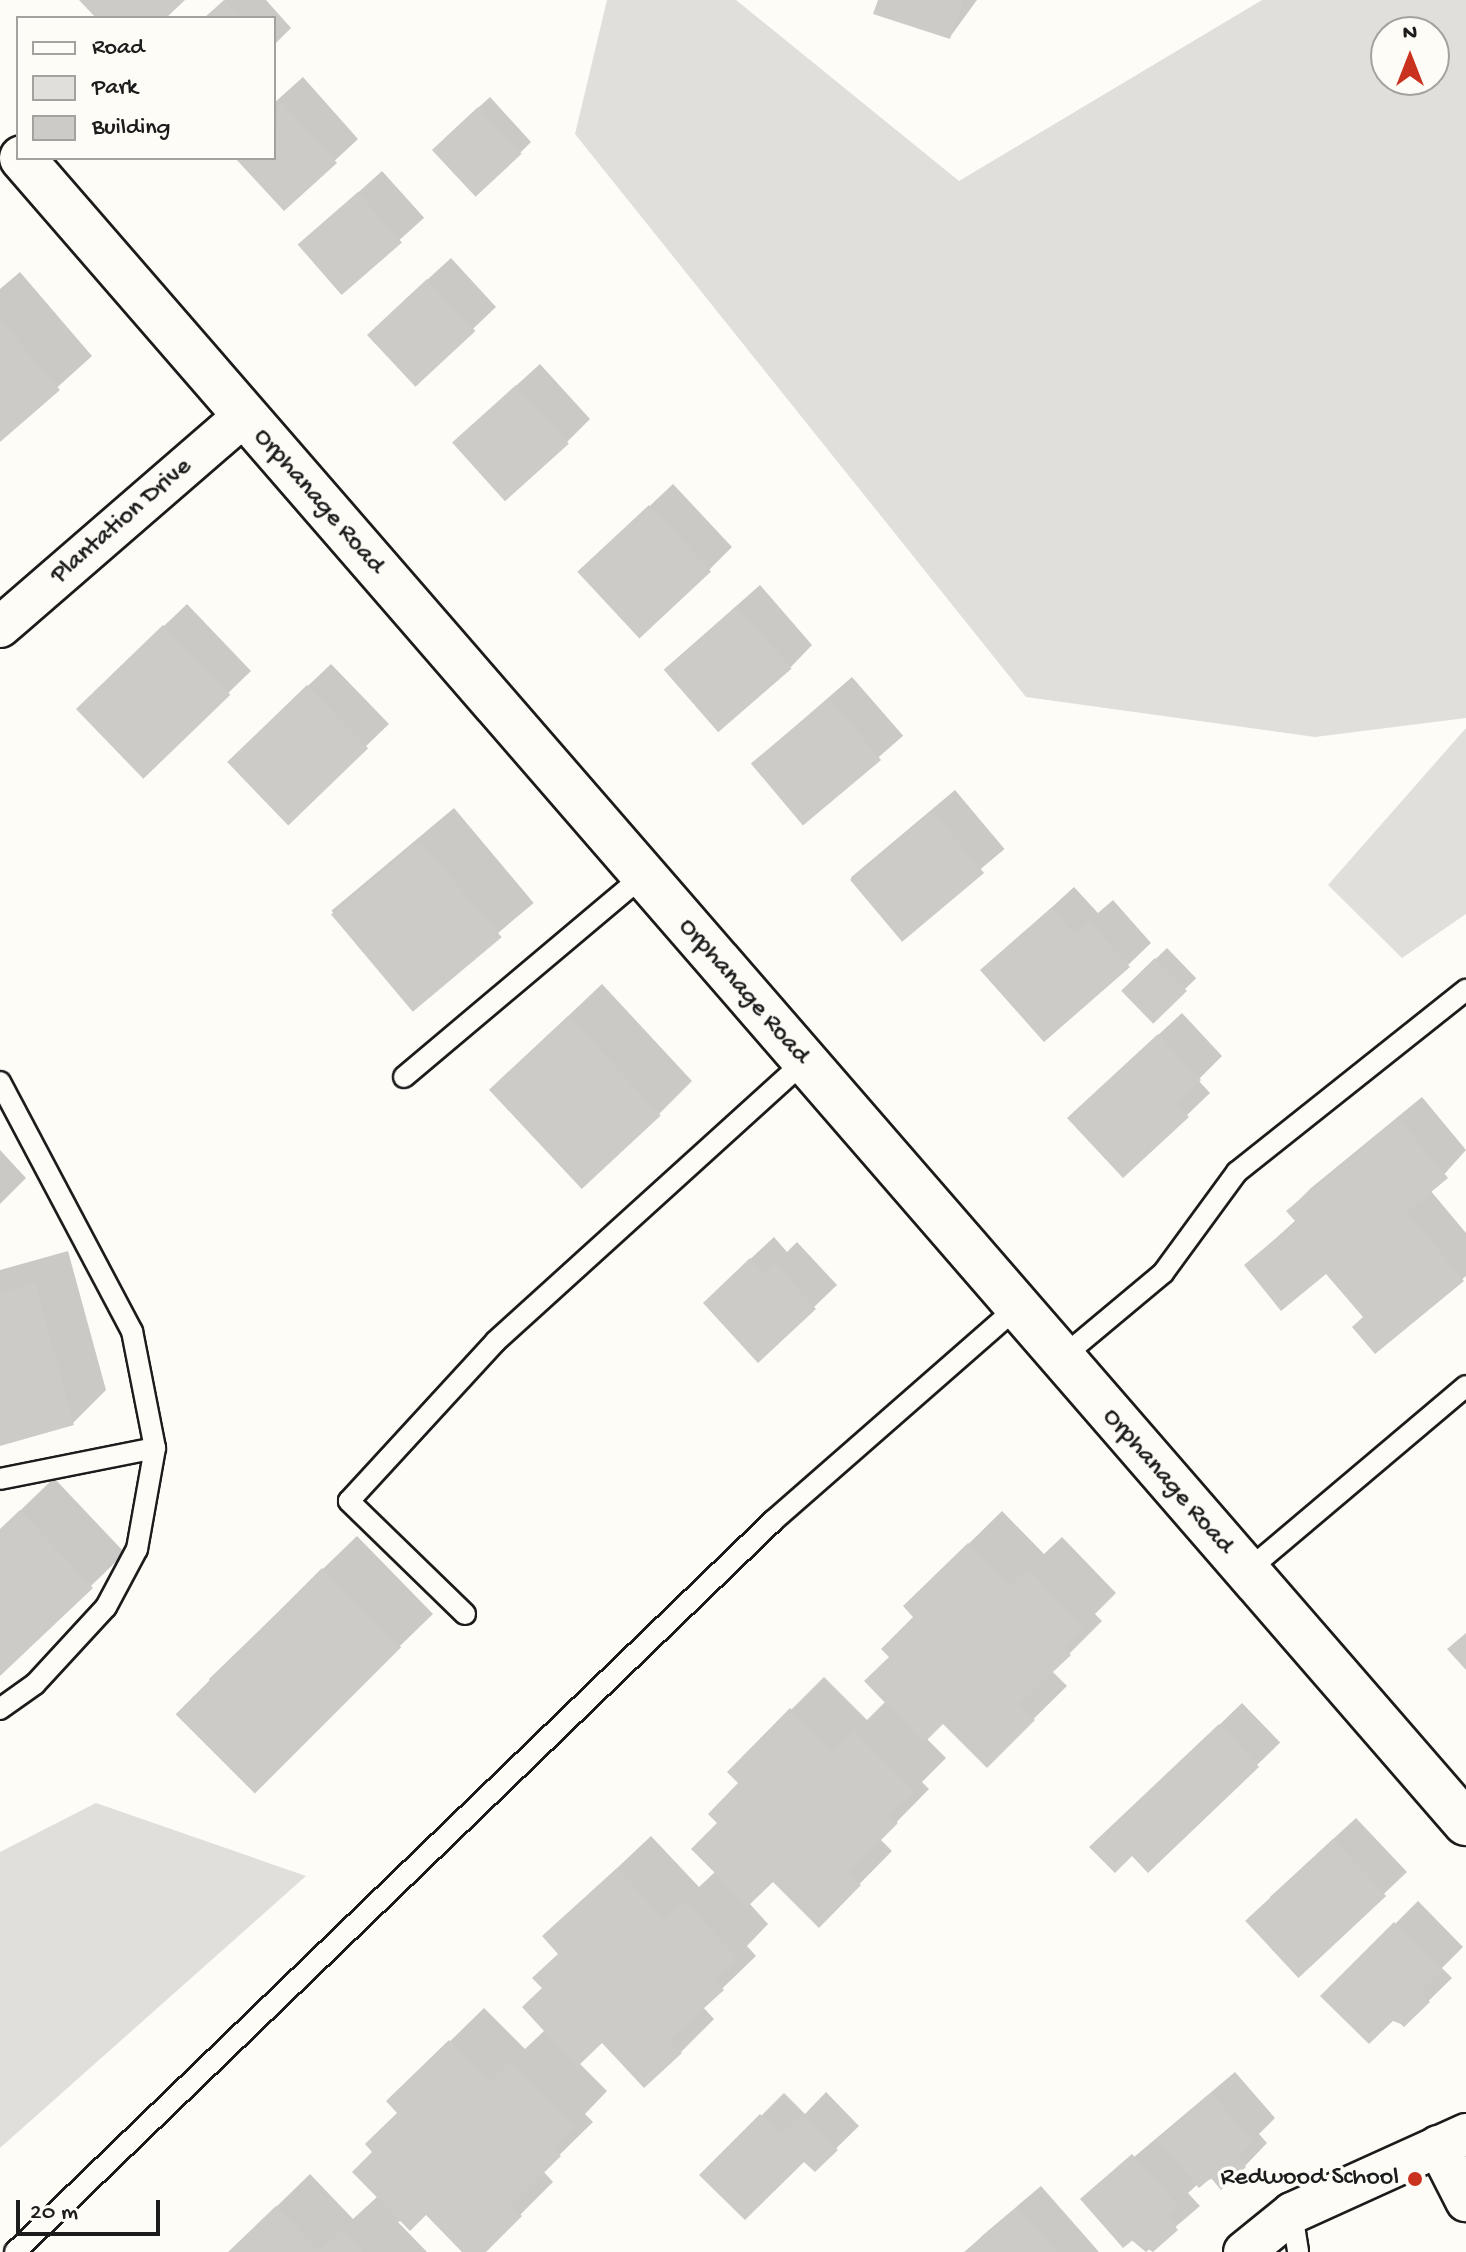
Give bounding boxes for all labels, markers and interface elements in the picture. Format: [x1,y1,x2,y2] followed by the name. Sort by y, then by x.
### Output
[16,16,276,160] legend
[1370,16,1450,96] north arrow
[1403,21,1417,47] text: N
[92,34,144,63] text: Road
[92,74,138,103] text: Park
[92,114,170,143] text: Building
[246,422,390,582] street label: Orphanage Road
[45,452,199,592] street label: Plantation Drive
[671,912,815,1072] street label: Orphanage Road
[1095,1402,1239,1562] street label: Orphanage Road
[1221,2163,1399,2195] place label: Redwood School
[1406,2170,1424,2188] marker: Redwood School
[20,2184,164,2234] scale bar
[30,2199,78,2228] text: 20 m

